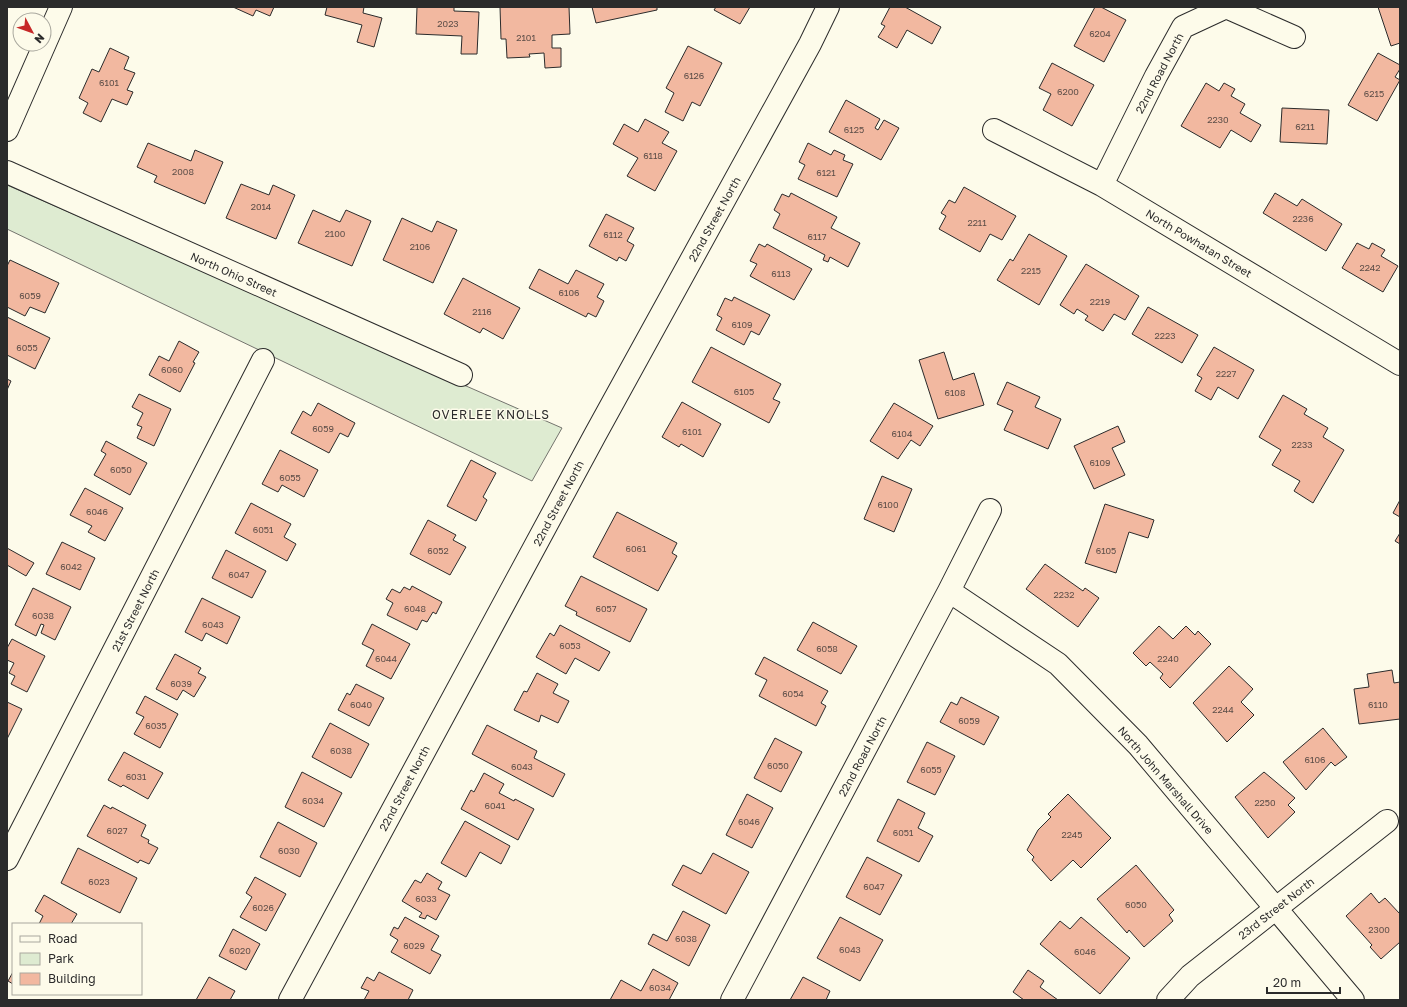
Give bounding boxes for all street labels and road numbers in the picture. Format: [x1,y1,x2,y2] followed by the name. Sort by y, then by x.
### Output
[1132,30,1186,116] street label: 22nd Road North
[685,174,743,264] street label: 22nd Street North
[1144,206,1254,280] street label: North Powhatan Street
[189,249,279,299] street label: North Ohio Street
[530,458,586,548] street label: 22nd Street North
[109,567,161,653] street label: 21st Street North
[835,713,889,799] street label: 22nd Road North
[1116,724,1216,836] street label: North John Marshall Drive
[376,743,432,833] street label: 22nd Street North
[1236,874,1316,942] street label: 23rd Street North

